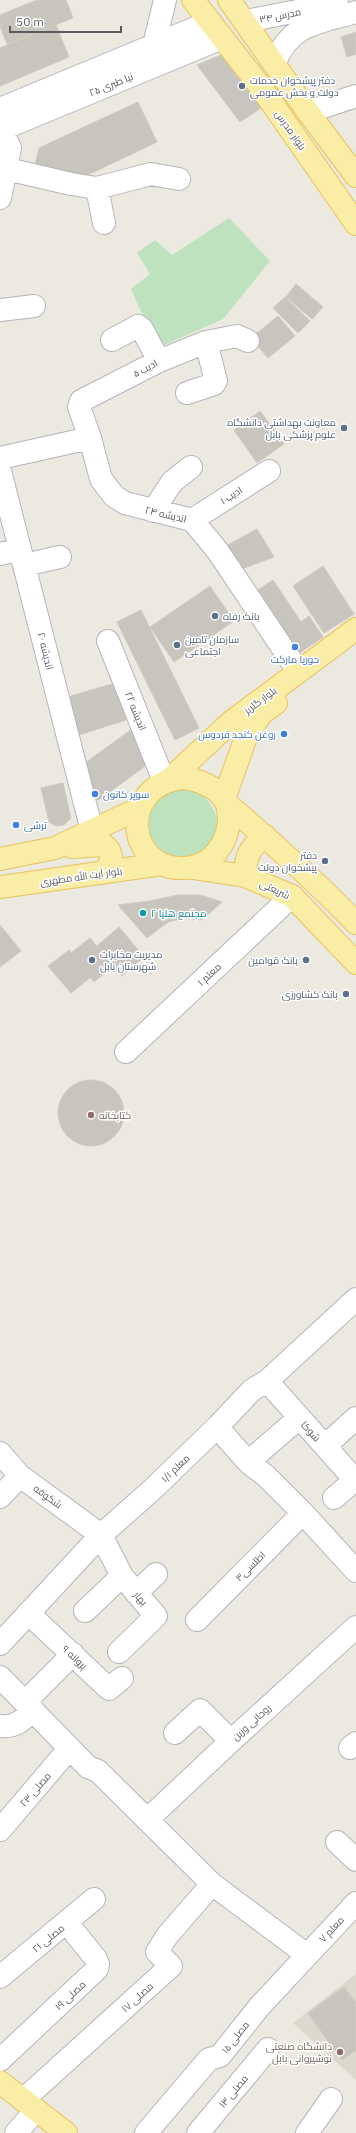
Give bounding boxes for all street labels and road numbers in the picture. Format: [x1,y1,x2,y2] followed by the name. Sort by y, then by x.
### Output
[258,5,302,26] street label: مدرس ۳۴
[87,70,135,99] street label: نیا طبری ۲۵
[272,108,309,153] street label: بلوار مدرس
[131,357,160,380] street label: ادیب ۵
[218,484,245,507] street label: ادیب ۱
[144,503,188,526] street label: اندیشه ۲۴
[35,631,56,671] street label: اندیشه ۲۰
[241,684,279,718] street label: بلوار گلریز
[122,690,149,732] street label: اندیشه ۲۲
[39,863,123,889] street label: بلوار آیت الله مطهری
[258,877,292,902] street label: شریعتی
[195,960,225,989] street label: معلم ۱
[298,1418,323,1444] street label: شوکا
[158,1452,193,1486] street label: معلم ۱/۱
[31,1482,65,1511] street label: شکوفه
[233,1549,268,1584] street label: اطلسی۳
[130,1588,150,1608] street label: بهار
[59,1642,90,1673] street label: پروانه ۹
[229,1701,274,1743] street label: روحانی وزین
[17,1769,54,1809] street label: مصلی ۲۳
[316,1914,347,1946] street label: معلم ۷
[30,1922,67,1955] street label: مصلی ۲۱
[52,1978,88,2013] street label: مصلی ۱۹
[119,1980,156,2015] street label: مصلی ۱۷
[219,2018,252,2056] street label: مصلی ۱۵
[216,2072,251,2110] street label: مصلی ۱۳

